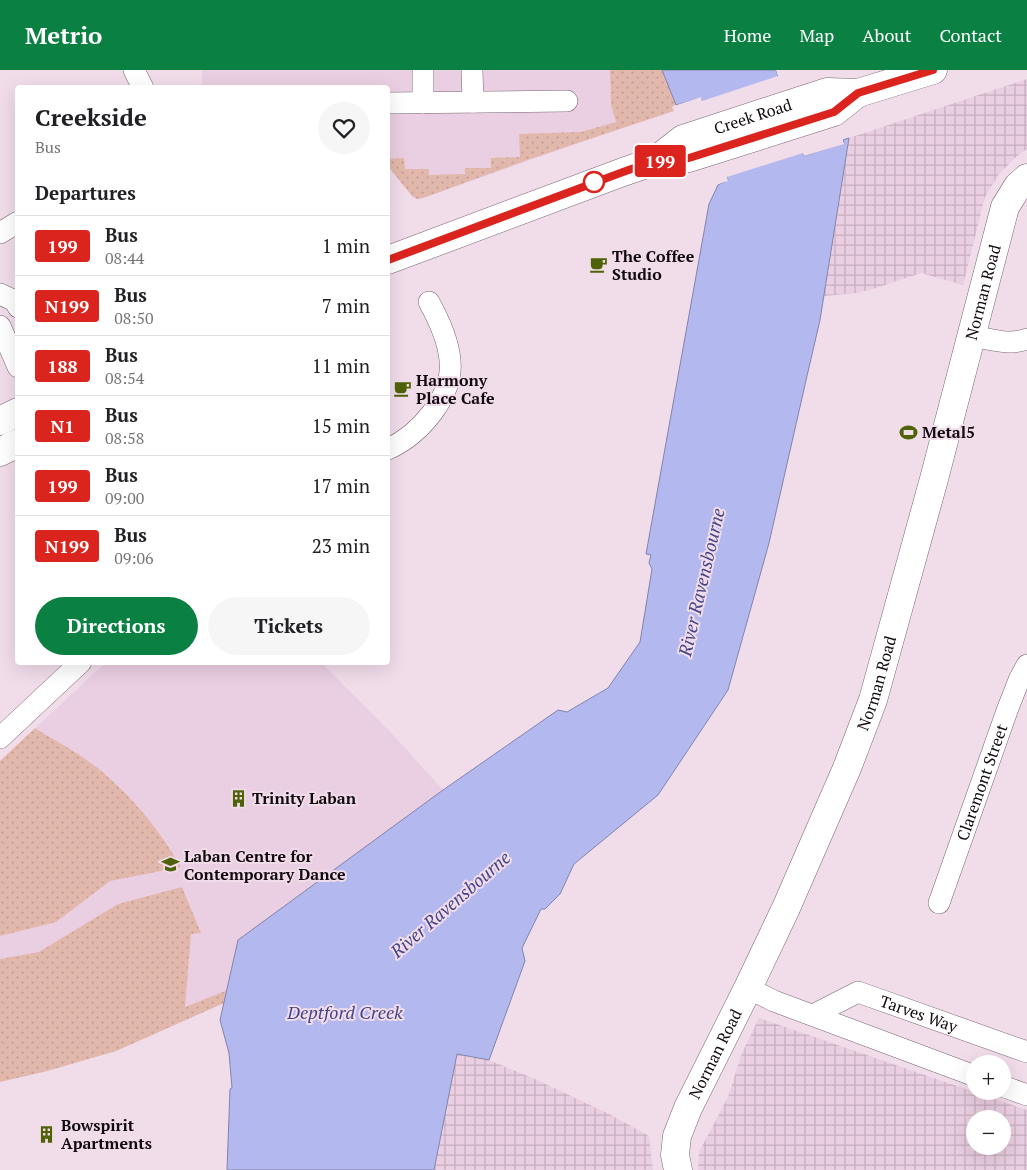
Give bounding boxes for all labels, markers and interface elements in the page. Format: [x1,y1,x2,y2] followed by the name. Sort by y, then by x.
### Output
[25,19,102,51] text: Metrio
[724,23,771,47] text: Home
[799,23,834,47] text: Map
[862,23,911,47] text: About
[939,23,1002,47] text: Contact
[711,93,795,139] street label: Creek Road
[35,101,147,133] text: Creekside
[318,102,370,154] button: heart
[35,136,61,158] text: Bus
[631,145,689,177] line badge: 199
[645,149,675,173] text: 199
[583,171,605,193] unlabelled marker
[35,180,136,205] text: Departures
[105,222,138,247] text: Bus
[322,233,370,258] text: 1 min
[47,234,78,258] text: 199
[960,242,1006,342] street label: Norman Road
[612,245,695,285] place label: The Coffee Studio
[105,247,144,269] text: 08:44
[588,255,608,275] cafe icon: The Coffee Studio
[114,282,147,307] text: Bus
[322,293,370,318] text: 7 min
[45,294,89,318] text: N199
[114,307,154,329] text: 08:50
[105,342,138,367] text: Bus
[312,353,370,378] text: 11 min
[47,354,78,378] text: 188
[105,367,144,389] text: 08:54
[416,369,495,409] place label: Harmony Place Cafe
[392,379,412,399] cafe icon: Harmony Place Cafe
[105,402,138,427] text: Bus
[312,413,370,438] text: 15 min
[51,414,74,438] text: N1
[922,421,975,443] place label: Metal5
[898,422,918,442] sports icon: Metal5
[105,427,144,449] text: 08:58
[105,462,138,487] text: Bus
[312,473,370,498] text: 17 min
[47,474,78,498] text: 199
[105,487,144,509] text: 09:00
[672,506,730,659] water label: River Ravensbourne
[114,522,147,547] text: Bus
[312,533,370,558] text: 23 min
[45,534,89,558] text: N199
[114,547,154,569] text: 09:06
[35,597,198,655] button: Directions
[208,597,370,655] button: Tickets
[851,633,901,733] street label: Norman Road
[951,721,1012,844] street label: Claremont Street
[252,787,357,809] place label: Trinity Laban
[228,788,248,808] building icon: Trinity Laban
[184,845,346,885] place label: Laban Centre for Contemporary Dance
[384,845,515,963] water label: River Ravensbourne
[160,855,180,875] school or university icon: Laban Centre for Contemporary Dance
[877,990,961,1038] street label: Tarves Way
[286,1000,403,1024] water label: Deptford Creek
[683,1005,747,1103] street label: Norman Road
[966,1055,1011,1155] map controls
[966,1055,1011,1100] button: +
[966,1110,1011,1155] button: −
[61,1114,152,1154] place label: Bowspirit Apartments
[37,1124,57,1144] building icon: Bowspirit Apartments

